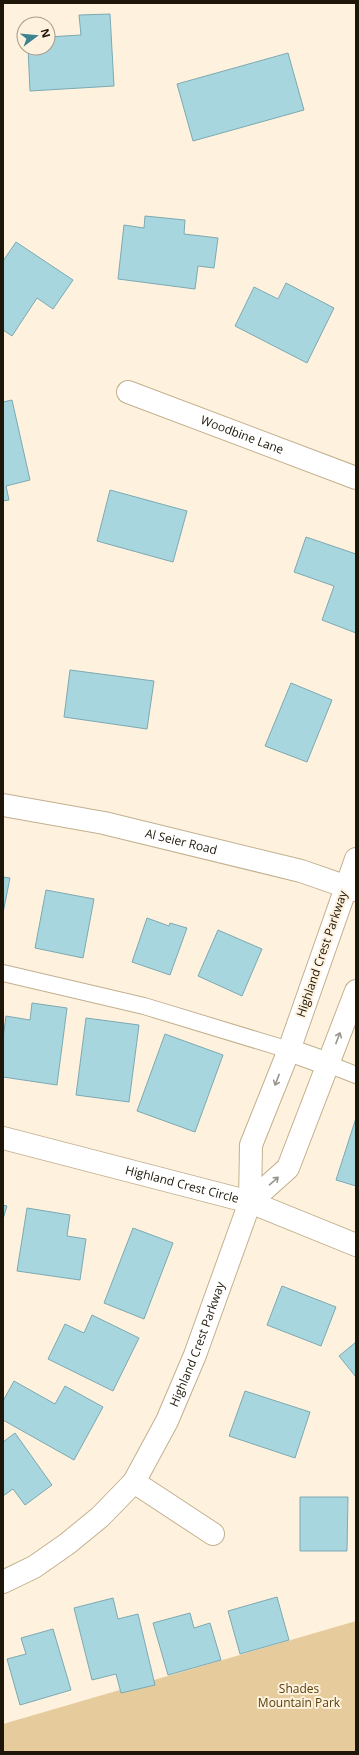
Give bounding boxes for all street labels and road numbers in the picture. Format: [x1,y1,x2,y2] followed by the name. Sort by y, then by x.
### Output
[198,411,287,458] street label: Woodbine Lane
[144,824,219,858] street label: Al Seier Road
[292,887,351,1019] street label: Highland Crest Parkway
[124,1161,241,1207] street label: Highland Crest Circle
[165,1278,229,1409] street label: Highland Crest Parkway

